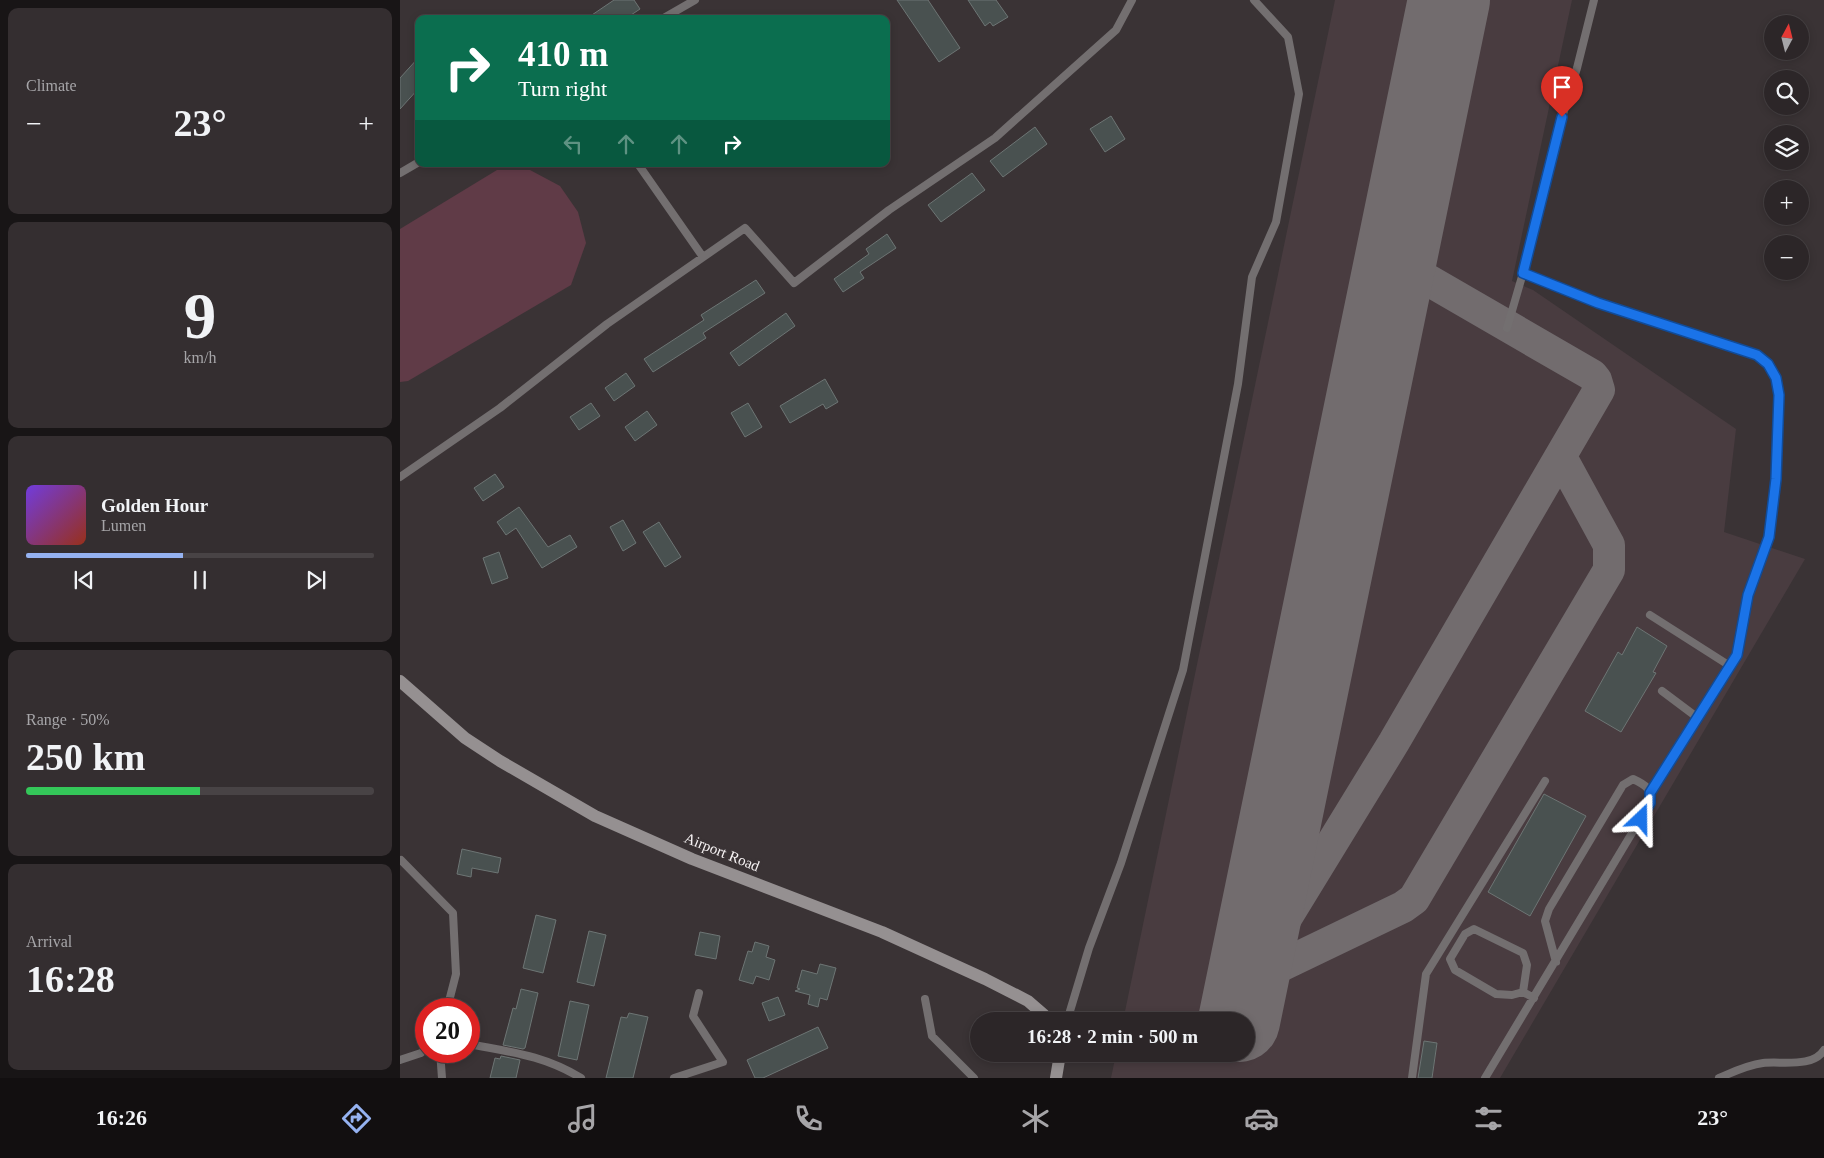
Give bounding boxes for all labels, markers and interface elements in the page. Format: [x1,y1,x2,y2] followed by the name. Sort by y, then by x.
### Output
[1764,15,1809,60] north arrow
[1764,15,1809,280] map controls
[435,35,500,100] icon: right
[518,35,608,74] text: 410 m
[1541,66,1583,117] pin
[1764,70,1809,115] button: search
[1548,73,1576,101] icon: arrive
[518,76,607,101] text: Turn right
[26,77,77,94] text: Climate
[173,102,227,144] text: 23°
[26,108,42,139] text: −
[358,108,374,139] text: +
[1764,125,1809,170] button: layers
[559,130,587,158] icon: left
[612,130,640,158] icon: ahead
[665,130,693,158] icon: ahead
[718,130,746,158] icon: right
[1764,180,1809,225] button: +
[1764,235,1809,280] button: −
[184,280,216,352] text: 9
[184,349,216,366] text: km/h
[101,495,208,516] text: Golden Hour
[101,517,146,534] text: Lumen
[70,566,98,594] icon: previous
[186,566,214,594] icon: pause
[302,566,330,594] icon: next
[26,711,110,728] text: Range · 50%
[26,736,145,778] text: 250 km
[1614,792,1666,844] position arrow
[682,830,762,875] street label: Airport Road
[26,933,72,950] text: Arrival
[26,958,115,1000] text: 16:28
[415,998,480,1063] speed limit sign: 20
[1027,1026,1198,1047] text: 16:28 · 2 min · 500 m
[339,1101,374,1136] icon: directions
[565,1101,600,1136] icon: music
[791,1101,826,1136] icon: phone
[1018,1101,1053,1136] icon: climate
[1244,1101,1279,1136] icon: car
[1471,1101,1506,1136] icon: filters
[96,1105,147,1130] text: 16:26
[1697,1105,1728,1130] text: 23°

